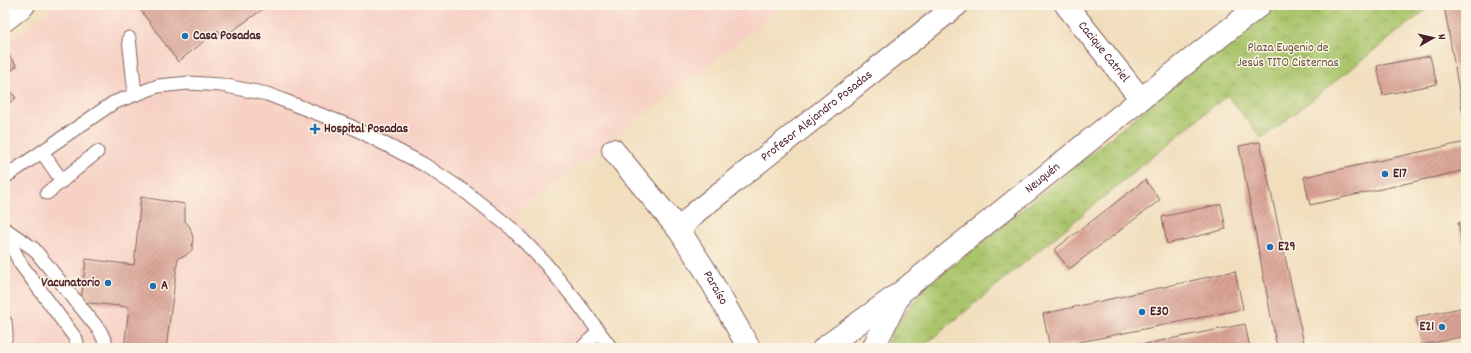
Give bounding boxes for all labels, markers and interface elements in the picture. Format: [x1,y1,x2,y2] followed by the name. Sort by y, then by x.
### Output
[1073,17,1134,87] street label: Cacique Catriel
[1413,18,1453,58] north arrow
[193,27,262,46] place label: Casa Posadas
[180,31,190,41] marker: Casa Posadas
[1433,33,1449,41] text: N
[1237,39,1339,73] park label: Plaza Eugenio de Jesús TITO Cisternas
[757,66,877,167] street label: Profesor Alejandro Posadas
[324,120,409,139] place label: Hospital Posadas
[309,123,321,135] marker: Hospital Posadas
[1021,158,1065,198] street label: Neuquén
[1393,165,1407,184] place label: E17
[1380,169,1390,179] marker: E17
[1278,238,1296,257] place label: E29
[1265,242,1275,252] marker: E29
[698,267,732,309] street label: Paraíso
[41,274,100,293] place label: Vacunatorio
[161,277,168,296] place label: A
[103,278,113,288] marker: Vacunatorio
[148,281,158,291] marker: A
[1150,303,1169,322] place label: E30
[1137,307,1147,317] marker: E30
[1420,318,1434,337] place label: E21
[1437,322,1447,332] marker: E21

